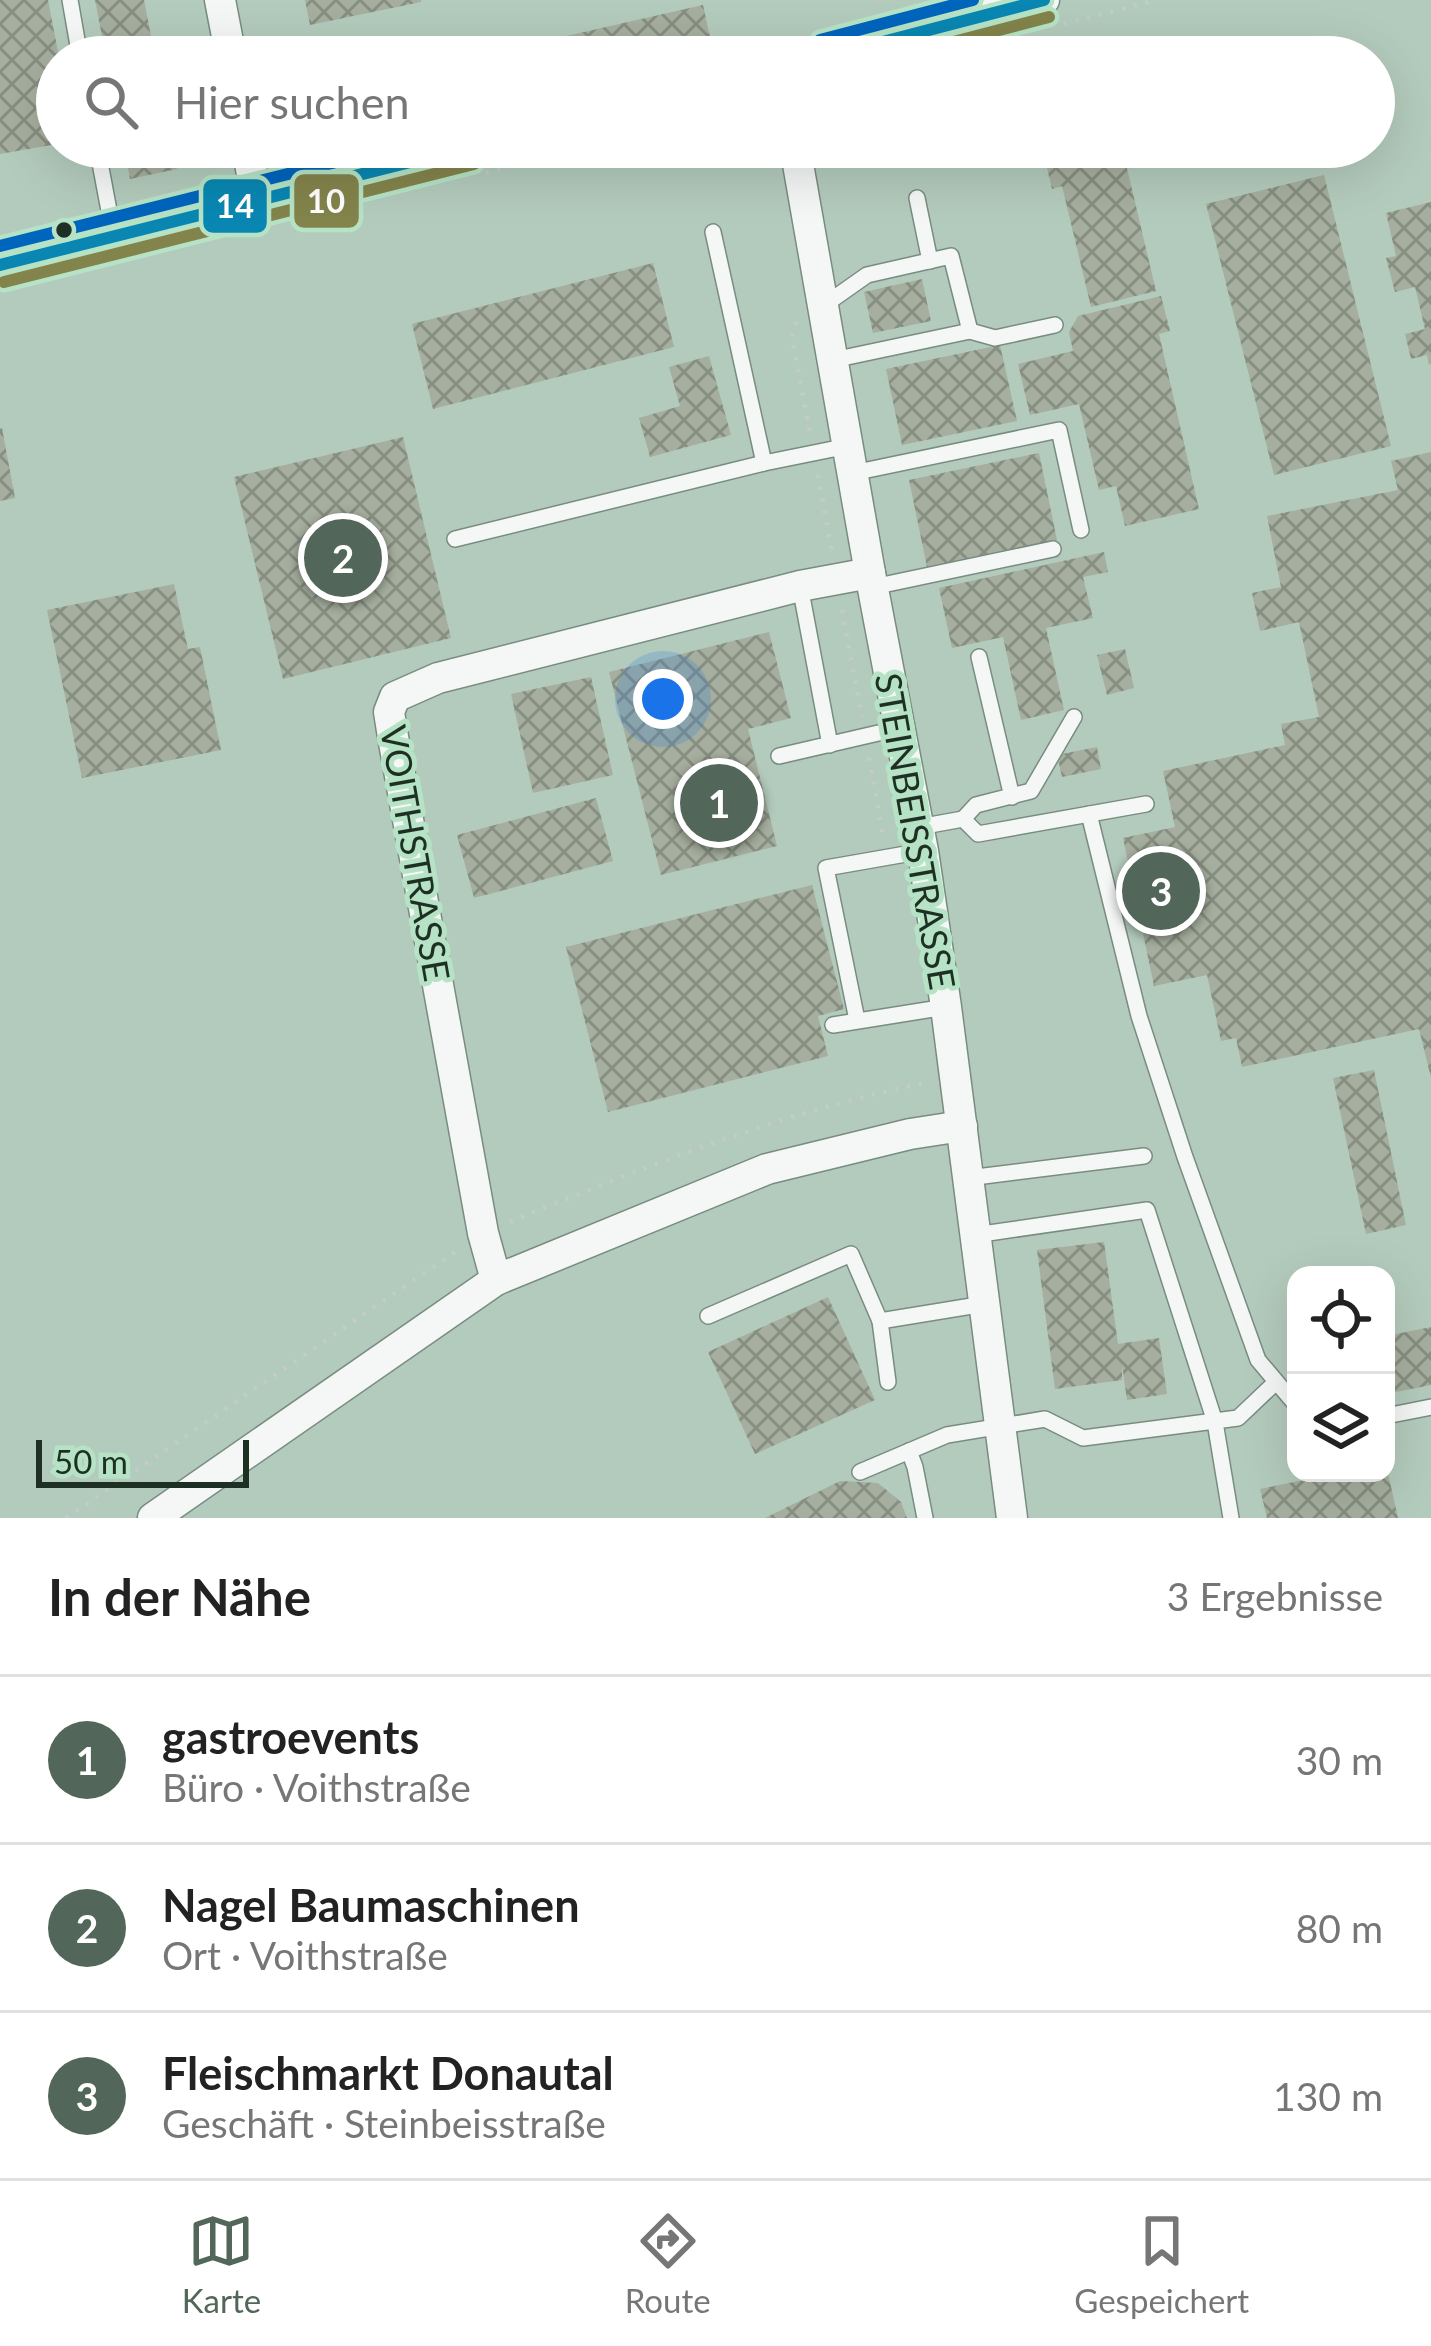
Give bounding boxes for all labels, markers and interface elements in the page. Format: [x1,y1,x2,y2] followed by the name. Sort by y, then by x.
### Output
[36,36,1395,168] search box
[78,69,144,135] icon: search
[174,75,410,129] text: Hier suchen
[292,172,361,230] line badge: 10
[201,177,269,235] line badge: 14
[307,180,345,220] text: 10
[216,185,254,225] text: 14
[53,219,75,241] unlabelled marker
[304,513,382,603] pin: 2
[633,669,693,729] your location
[867,669,965,993] street label: STEINBEISSTRASSE
[372,722,460,984] street label: VOITHSTRASSE
[680,758,758,848] pin: 1
[1122,846,1200,936] pin: 3
[1287,1266,1395,1482] map controls
[1287,1266,1395,1374] button: locate
[1287,1374,1395,1482] button: layers
[36,1434,249,1487] scale bar
[54,1441,128,1481] text: 50 m
[48,1566,311,1627] text: In der Nähe
[1167,1573,1383,1619] text: 3 Ergebnisse
[162,1710,419,1764] text: gastroevents
[76,1737,98,1783] text: 1
[1296,1737,1383,1783] text: 30 m
[162,1764,471,1810] text: Büro · Voithstraße
[162,1878,580,1932] text: Nagel Baumaschinen
[76,1905,98,1951] text: 2
[1296,1905,1383,1951] text: 80 m
[162,1932,448,1978] text: Ort · Voithstraße
[162,2046,614,2100] text: Fleischmarkt Donautal
[76,2073,98,2119] text: 3
[1273,2073,1383,2119] text: 130 m
[162,2100,606,2146] text: Geschäft · Steinbeisstraße
[182,2208,261,2320] tab: Karte
[625,2208,711,2320] tab: Route
[1074,2208,1249,2320] tab: Gespeichert

